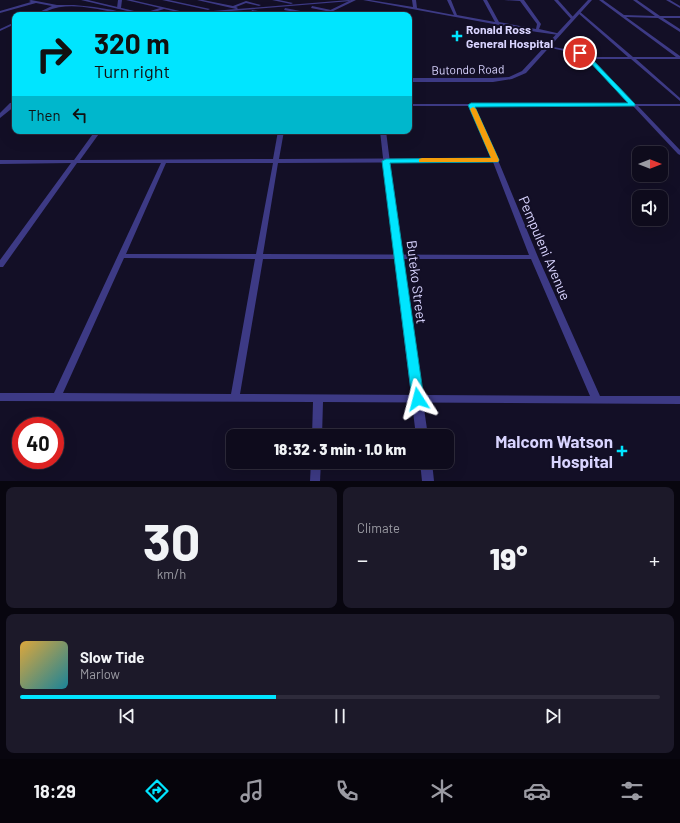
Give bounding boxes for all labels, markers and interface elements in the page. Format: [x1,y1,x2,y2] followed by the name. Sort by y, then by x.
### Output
[466,22,553,50] place label: Ronald Ross General Hospital
[94,26,170,60] text: 320 m
[28,28,80,80] icon: right
[451,30,463,42] marker: Ronald Ross General Hospital
[563,36,597,70] pin
[569,42,591,64] icon: arrive
[94,60,170,82] text: Turn right
[431,61,505,77] street label: Butondo Road
[69,104,91,126] icon: left
[28,106,61,124] text: Then
[632,146,668,182] north arrow
[632,146,668,226] map controls
[632,190,668,226] button: sound
[515,193,575,303] street label: Pempuleni Avenue
[403,239,431,325] street label: Buteko Street
[397,378,439,420] position arrow
[12,417,64,469] speed limit sign: 40
[495,431,613,471] place label: Malcom Watson Hospital
[274,440,406,458] text: 18:32 · 3 min · 1.0 km
[616,445,628,457] marker: Malcom Watson Hospital
[143,509,200,571] text: 30
[357,520,400,536] text: Climate
[490,540,527,576] text: 19°
[357,546,368,572] text: −
[649,546,660,572] text: +
[157,566,186,582] text: km/h
[80,648,144,666] text: Slow Tide
[80,666,120,682] text: Marlow
[116,705,138,727] icon: previous
[329,705,351,727] icon: pause
[542,705,564,727] icon: next
[143,777,171,805] icon: directions
[238,777,266,805] icon: music
[333,777,361,805] icon: phone
[428,777,456,805] icon: climate
[523,777,551,805] icon: car
[618,777,646,805] icon: filters
[34,780,76,802] text: 18:29

